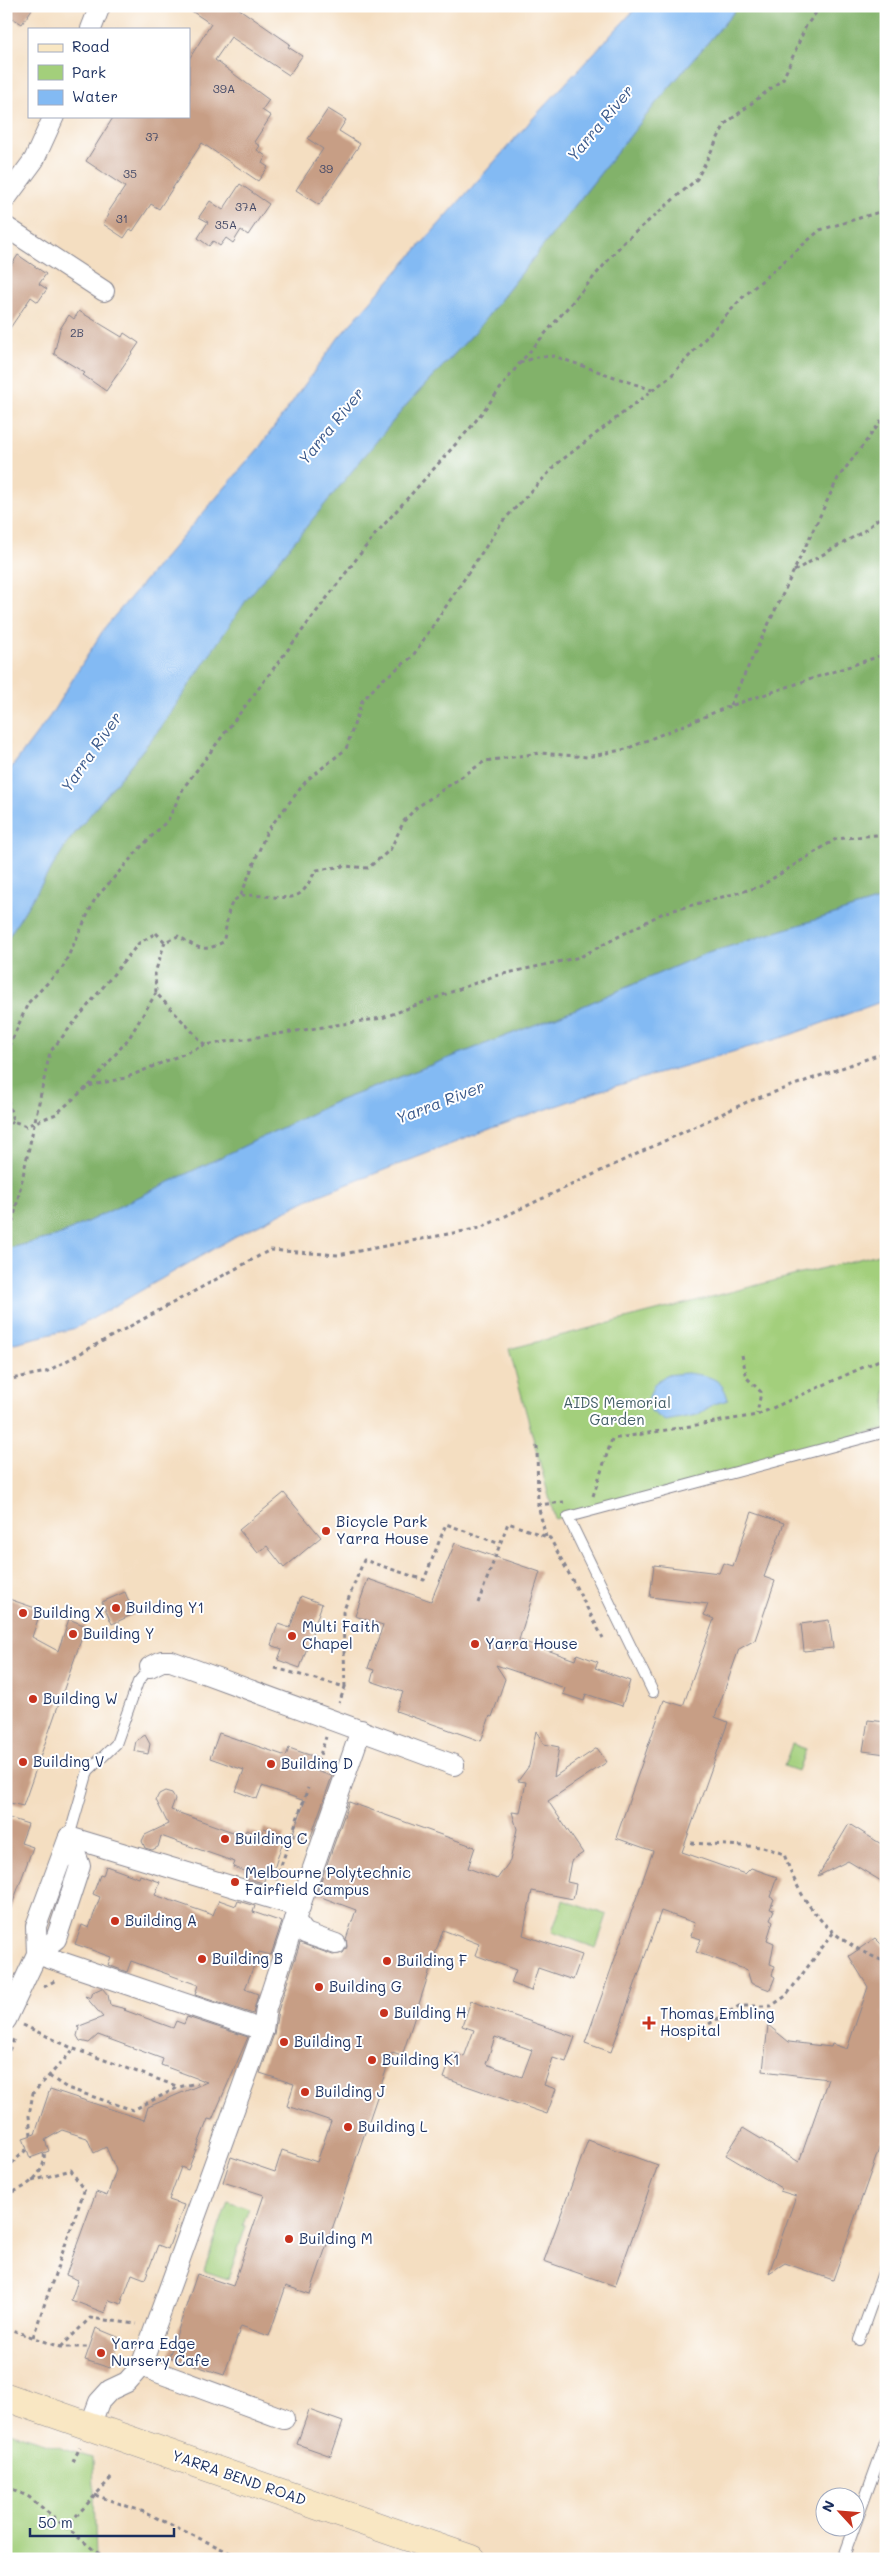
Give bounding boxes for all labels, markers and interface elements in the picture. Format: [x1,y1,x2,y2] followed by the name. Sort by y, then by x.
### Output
[28,28,190,118] legend
[72,36,109,56] text: Road
[72,62,106,82] text: Park
[213,80,235,96] house number: 39A
[562,80,638,165] water label: Yarra River
[72,86,118,106] text: Water
[145,128,159,144] house number: 37
[319,160,333,176] house number: 39
[123,165,137,181] house number: 35
[235,198,257,214] house number: 37A
[116,210,128,226] house number: 31
[215,216,237,232] house number: 35A
[70,324,84,340] house number: 2B
[293,383,368,468] water label: Yarra River
[55,708,126,796] water label: Yarra River
[393,1075,487,1128] water label: Yarra River
[563,1392,671,1429] park label: AIDS Memorial Garden
[336,1511,429,1548] place label: Bicycle Park Yarra House
[320,1525,332,1537] marker: Bicycle Park Yarra House
[126,1597,204,1617] place label: Building Y1
[33,1602,105,1622] place label: Building X
[110,1602,122,1614] marker: Building Y1
[17,1607,29,1619] marker: Building X
[302,1616,379,1653] place label: Multi Faith Chapel
[83,1623,155,1643] place label: Building Y
[67,1628,79,1640] marker: Building Y
[286,1630,298,1642] marker: Multi Faith Chapel
[485,1633,578,1653] place label: Yarra House
[469,1638,481,1650] marker: Yarra House
[43,1688,118,1708] place label: Building W
[27,1693,39,1705] marker: Building W
[33,1751,104,1771] place label: Building V
[281,1753,353,1773] place label: Building D
[17,1756,29,1768] marker: Building V
[265,1758,277,1770] marker: Building D
[235,1828,308,1848] place label: Building C
[219,1833,231,1845] marker: Building C
[245,1862,411,1899] place label: Melbourne Polytechnic Fairfield Campus
[229,1876,241,1888] marker: Melbourne Polytechnic Fairfield Campus
[125,1910,197,1930] place label: Building A
[109,1915,121,1927] marker: Building A
[212,1948,283,1968] place label: Building B
[397,1950,467,1970] place label: Building F
[196,1953,208,1965] marker: Building B
[381,1955,393,1967] marker: Building F
[329,1976,402,1996] place label: Building G
[313,1981,325,1993] marker: Building G
[394,2002,466,2022] place label: Building H
[660,2003,775,2040] place label: Thomas Embling Hospital
[378,2007,390,2019] marker: Building H
[642,2016,656,2030] marker: Thomas Embling Hospital
[294,2031,363,2051] place label: Building I
[278,2036,290,2048] marker: Building I
[382,2049,460,2069] place label: Building K1
[366,2054,378,2066] marker: Building K1
[315,2081,386,2101] place label: Building J
[299,2086,311,2098] marker: Building J
[358,2116,428,2136] place label: Building L
[342,2121,354,2133] marker: Building L
[299,2228,373,2248] place label: Building M
[283,2233,295,2245] marker: Building M
[111,2333,210,2370] place label: Yarra Edge Nursery Cafe
[95,2347,107,2359] marker: Yarra Edge Nursery Cafe
[169,2445,309,2509] street label: YARRA BEND ROAD
[814,2488,864,2538] north arrow
[817,2497,839,2515] text: N
[30,2505,174,2537] scale bar
[38,2512,73,2532] text: 50 m

